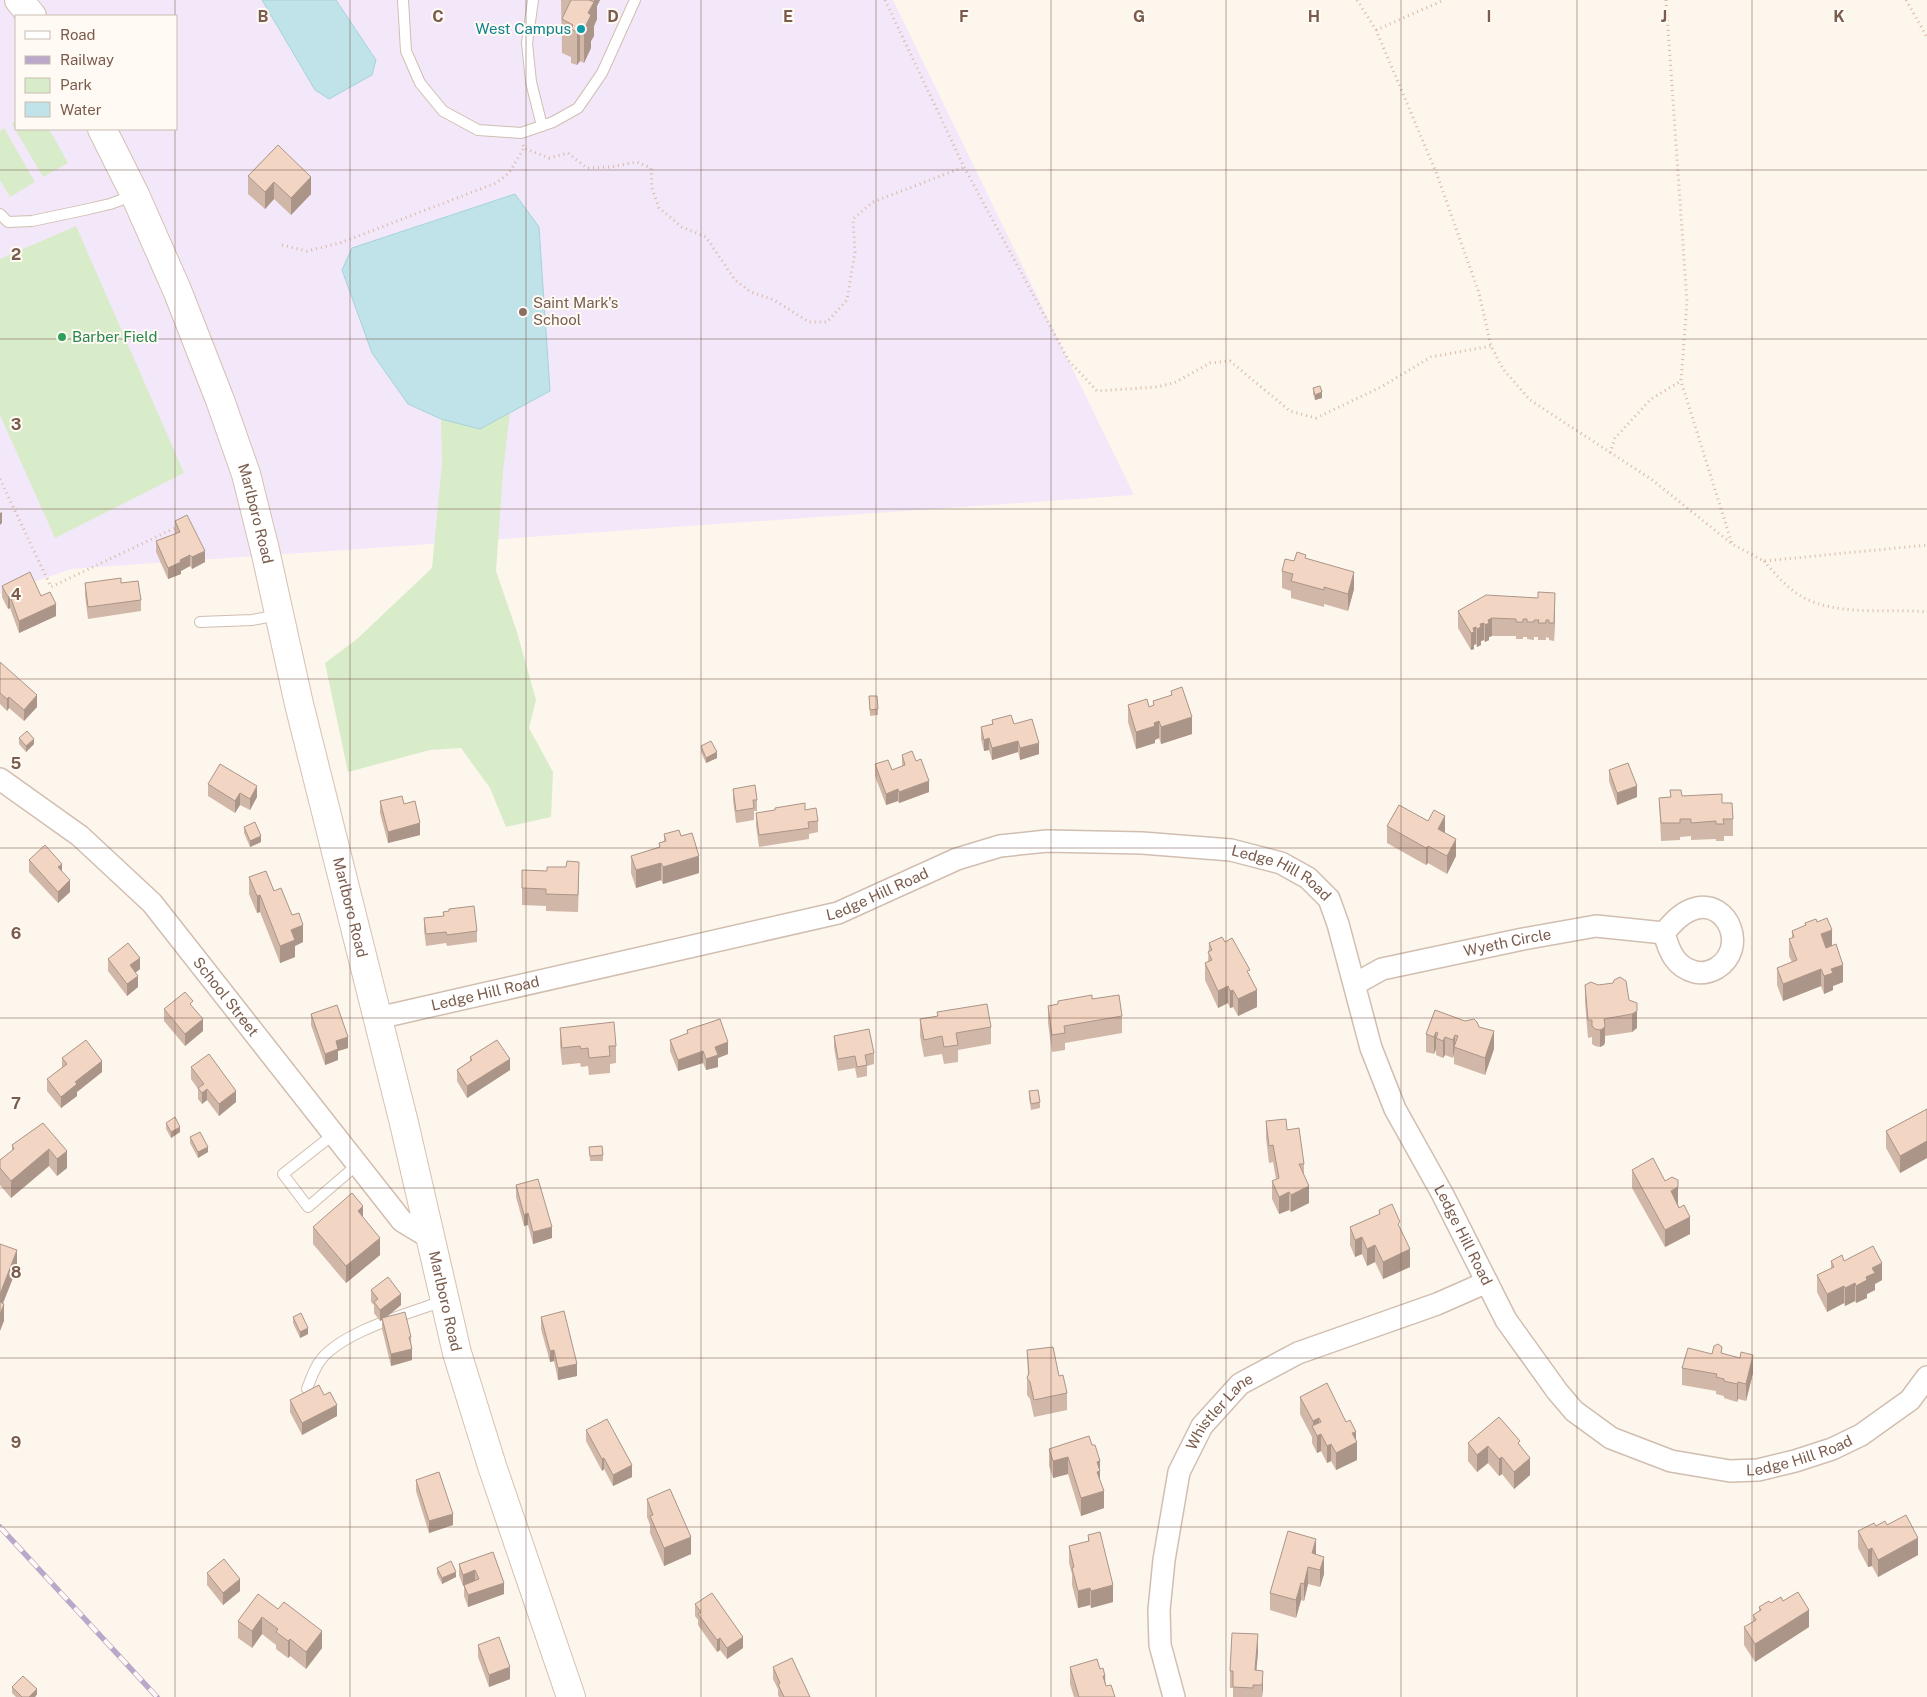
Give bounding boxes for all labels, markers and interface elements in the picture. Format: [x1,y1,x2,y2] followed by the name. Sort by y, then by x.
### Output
[258,7,269,26] text: B
[432,7,444,26] text: C
[607,7,619,26] text: D
[783,7,793,26] text: E
[959,7,969,26] text: F
[1133,7,1145,26] text: G
[1308,7,1320,26] text: H
[1487,7,1491,26] text: I
[1661,7,1667,26] text: J
[1833,7,1845,26] text: K
[15,15,178,130] legend
[475,20,571,37] place label: West Campus
[575,23,587,35] marker: West Campus
[60,26,96,43] text: Road
[60,51,114,68] text: Railway
[60,76,92,93] text: Park
[60,101,102,118] text: Water
[11,245,21,264] text: 2
[533,294,618,328] place label: Saint Mark's School
[517,306,529,318] marker: Saint Mark's School
[72,328,157,345] place label: Barber Field
[56,331,68,343] marker: Barber Field
[11,415,21,434] text: 3
[235,461,277,565] street label: Marlboro Road
[11,585,22,604] text: 4
[11,754,22,773] text: 5
[1230,841,1335,904] street label: Ledge Hill Road
[330,855,371,959] street label: Marlboro Road
[824,864,931,923] street label: Ledge Hill Road
[11,924,21,943] text: 6
[1462,925,1552,959] street label: Wyeth Circle
[190,954,263,1040] street label: School Street
[429,972,541,1014] street label: Ledge Hill Road
[11,1094,21,1113] text: 7
[1431,1182,1496,1288] street label: Ledge Hill Road
[426,1249,465,1353] street label: Marlboro Road
[11,1263,22,1282] text: 8
[1182,1370,1256,1453] street label: Whistler Lane
[1746,1432,1855,1479] street label: Ledge Hill Road
[11,1433,21,1452] text: 9

